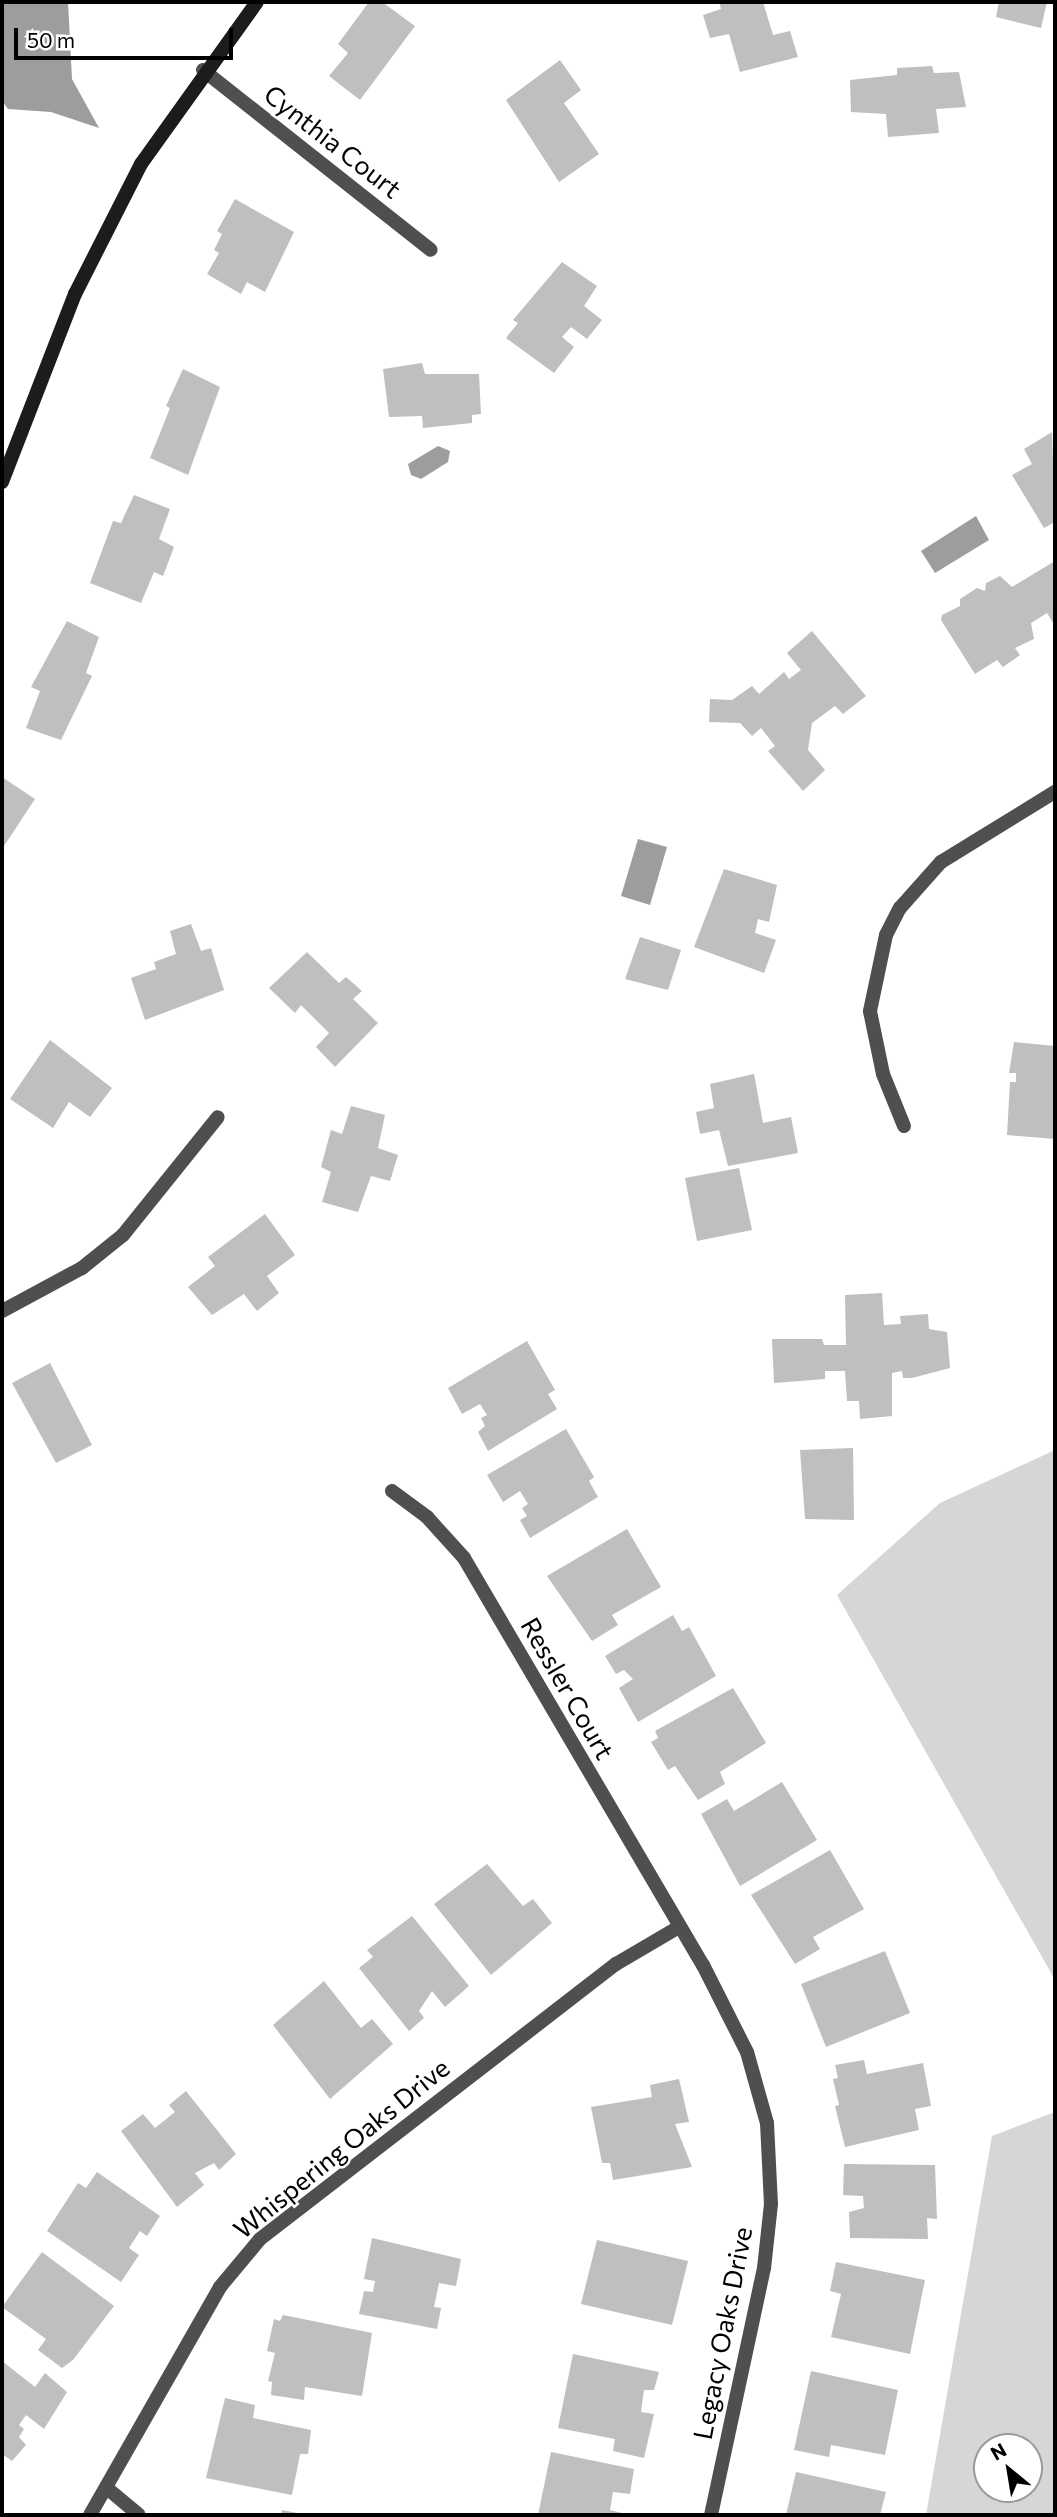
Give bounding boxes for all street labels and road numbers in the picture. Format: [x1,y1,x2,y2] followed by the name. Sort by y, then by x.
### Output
[258,78,408,204] street label: Cynthia Court
[515,1612,621,1764] street label: Ressler Court
[227,2051,455,2245] street label: Whispering Oaks Drive
[686,2224,758,2442] street label: Legacy Oaks Drive

